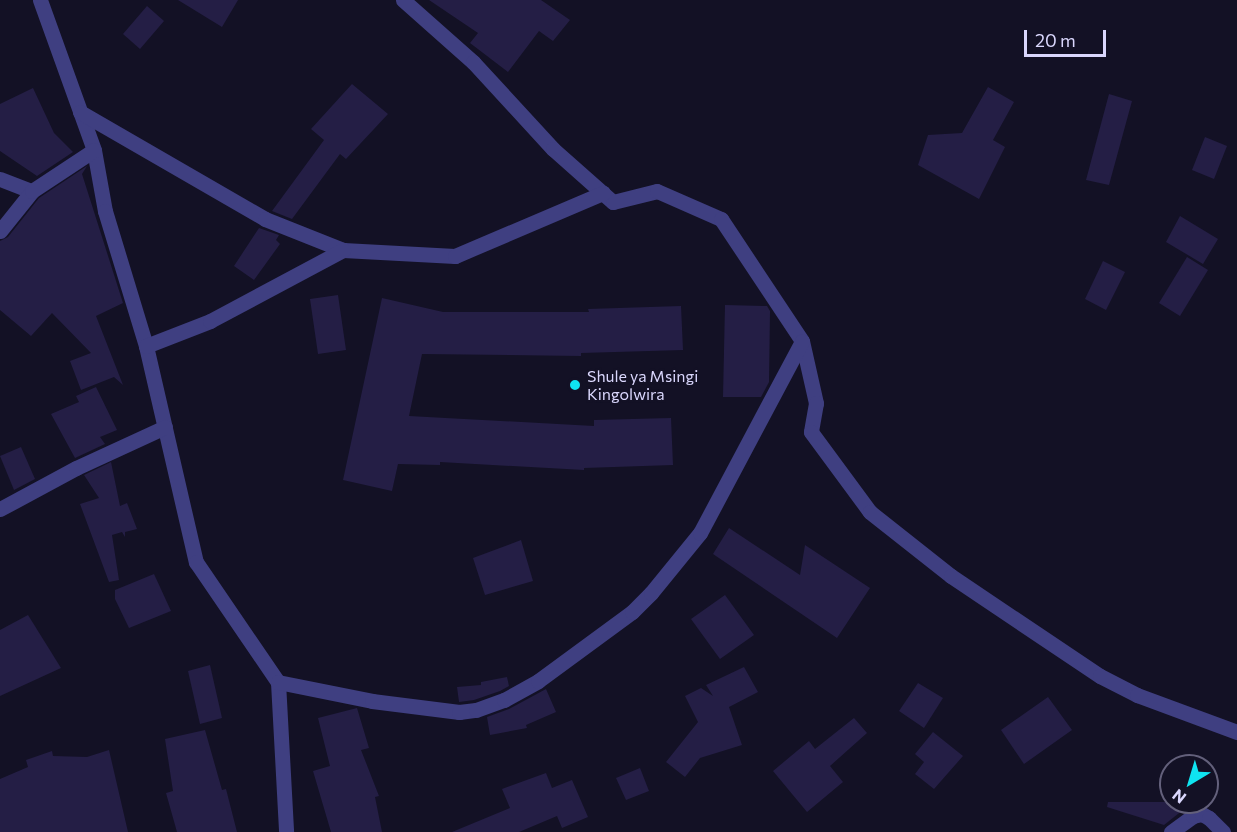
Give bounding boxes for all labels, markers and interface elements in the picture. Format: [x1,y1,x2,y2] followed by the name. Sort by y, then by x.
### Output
[1027,18,1110,56] scale bar
[1035,29,1076,51] text: 20 m
[587,366,698,404] place label: Shule ya Msingi Kingolwira
[568,378,582,392] marker: Shule ya Msingi Kingolwira
[1159,754,1219,814] north arrow
[1168,786,1189,808] text: N

